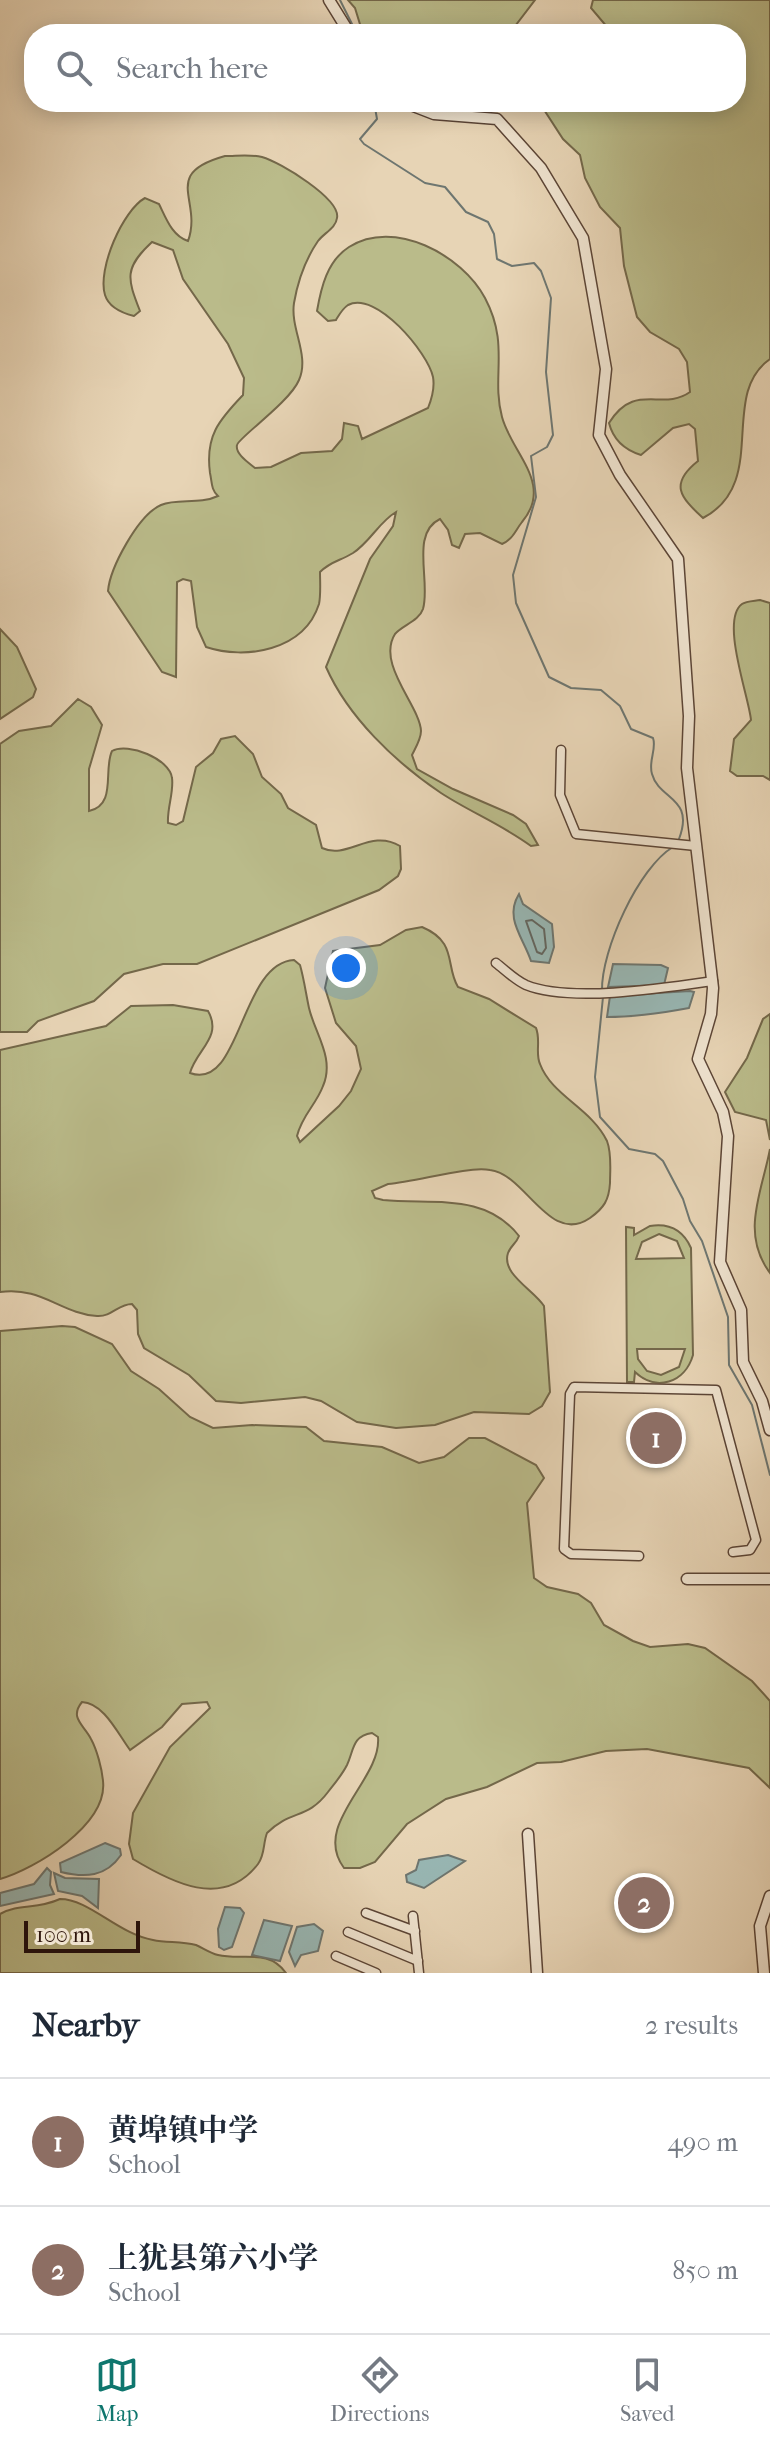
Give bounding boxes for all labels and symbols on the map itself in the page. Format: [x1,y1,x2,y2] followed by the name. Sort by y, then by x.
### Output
[326,948,366,988] your location
[630,1408,682,1468] pin: 1
[618,1873,670,1933] pin: 2
[24,1917,140,1953] scale bar

